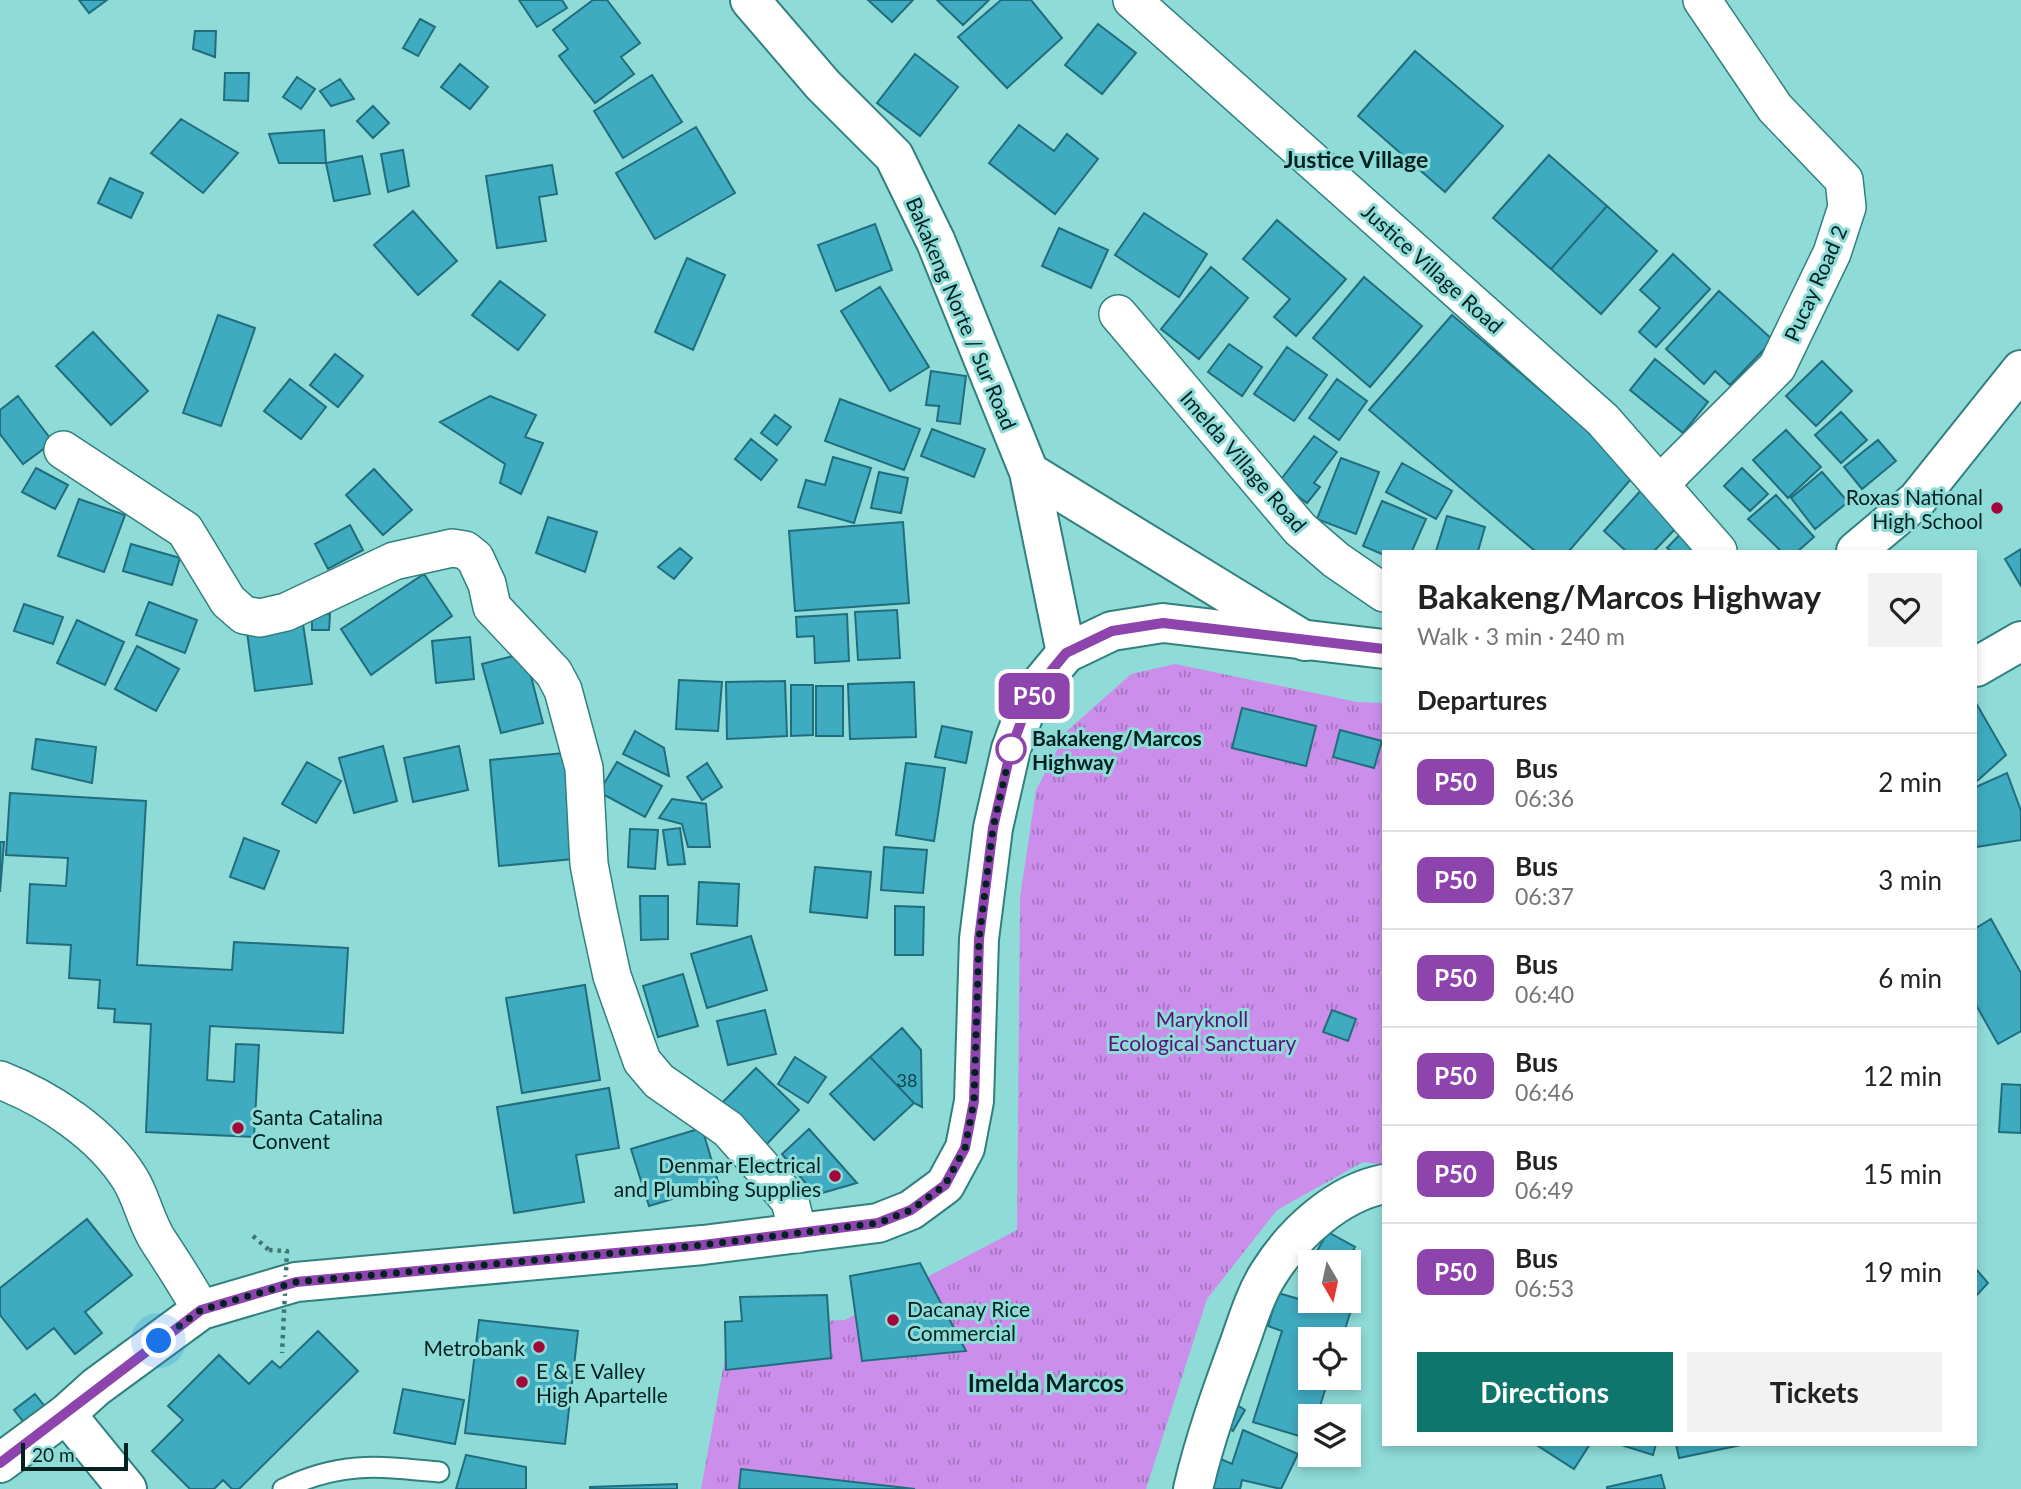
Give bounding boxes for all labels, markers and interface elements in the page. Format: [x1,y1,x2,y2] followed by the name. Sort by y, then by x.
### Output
[1284,145,1428,173] district label: Justice Village
[902,193,1022,433] street label: Bakakeng Norte / Sur Road
[1357,198,1509,338] street label: Justice Village Road
[1778,221,1852,345] street label: Pucay Road 2
[1176,385,1312,537] street label: Imelda Village Road
[1846,484,1983,533] place label: Roxas National High School
[1989,500,2005,516] marker: Roxas National High School
[1868,573,1942,647] button: heart
[1417,576,1821,616] text: Bakakeng/Marcos Highway
[1417,622,1625,650] text: Walk · 3 min · 240 m
[994,673,1074,719] line badge: P50
[1013,681,1055,710] text: P50
[1417,684,1547,716] text: Departures
[1032,725,1202,774] place label: Bakakeng/Marcos Highway
[996,734,1026,764] marker: Bakakeng/Marcos Highway
[1515,752,1558,784] text: Bus
[1878,766,1942,798] text: 2 min
[1434,767,1477,796] text: P50
[1515,784,1574,812] text: 06:36
[1515,850,1558,882] text: Bus
[1878,864,1942,896] text: 3 min
[1434,865,1477,894] text: P50
[1515,882,1574,910] text: 06:37
[1515,948,1558,980] text: Bus
[1878,962,1942,994] text: 6 min
[1434,963,1477,992] text: P50
[1515,980,1574,1008] text: 06:40
[1108,1006,1296,1055] park label: Maryknoll Ecological Sanctuary
[1515,1046,1558,1078] text: Bus
[1863,1060,1942,1092] text: 12 min
[1434,1061,1477,1090] text: P50
[897,1069,917,1091] house number: 38
[1515,1078,1574,1106] text: 06:46
[252,1104,383,1153] place label: Santa Catalina Convent
[230,1120,246,1136] marker: Santa Catalina Convent
[1515,1144,1558,1176] text: Bus
[614,1152,821,1201] place label: Denmar Electrical and Plumbing Supplies
[1863,1158,1942,1190] text: 15 min
[1434,1159,1477,1188] text: P50
[827,1168,843,1184] marker: Denmar Electrical and Plumbing Supplies
[1515,1176,1574,1204] text: 06:49
[1515,1242,1558,1274] text: Bus
[1298,1250,1362,1312] north arrow
[1298,1250,1361,1467] map controls
[1863,1256,1942,1288] text: 19 min
[1434,1257,1477,1286] text: P50
[1515,1274,1574,1302] text: 06:53
[907,1296,1030,1345] place label: Dacanay Rice Commercial
[885,1312,901,1328] marker: Dacanay Rice Commercial
[141,1323,176,1358] your location
[1298,1327,1361,1390] button: locate
[424,1335,525,1360] place label: Metrobank
[531,1339,547,1355] marker: Metrobank
[1417,1352,1673,1432] button: Directions
[1687,1352,1942,1432] button: Tickets
[536,1358,668,1407] place label: E & E Valley High Apartelle
[968,1368,1124,1397] district label: Imelda Marcos
[514,1374,530,1390] marker: E & E Valley High Apartelle
[1298,1404,1361,1467] button: layers
[21,1440,128,1472] scale bar
[32,1443,75,1466] text: 20 m

